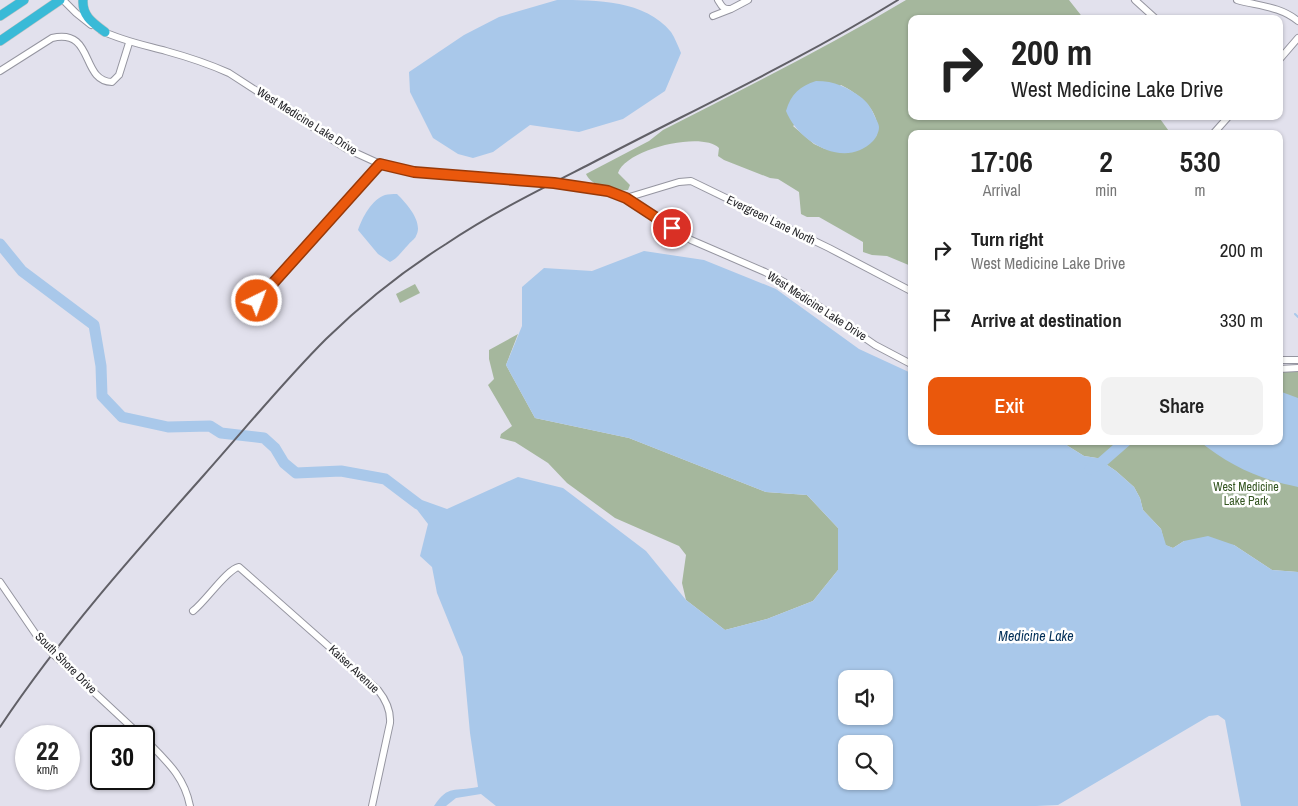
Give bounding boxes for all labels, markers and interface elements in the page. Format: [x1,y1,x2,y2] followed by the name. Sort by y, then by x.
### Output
[1011,29,1092,76] text: 200 m
[928,35,993,100] icon: right
[1011,74,1223,104] text: West Medicine Lake Drive
[254,84,360,158] street label: West Medicine Lake Drive
[970,141,1033,181] text: 17:06
[1099,141,1113,181] text: 2
[1180,141,1221,181] text: 530
[983,179,1021,201] text: Arrival
[1095,179,1117,201] text: min
[1195,179,1206,201] text: m
[724,192,818,248] street label: Evergreen Lane North
[651,207,693,249] pin
[658,214,686,242] icon: arrive
[971,226,1043,252] text: Turn right
[928,236,956,264] icon: right
[1220,237,1263,263] text: 200 m
[971,252,1125,274] text: West Medicine Lake Drive
[764,268,870,344] street label: West Medicine Lake Drive
[230,274,282,326] position arrow
[928,306,956,334] icon: arrive
[971,307,1122,333] text: Arrive at destination
[1220,307,1263,333] text: 330 m
[928,377,1091,435] button: Exit
[1101,377,1263,435] button: Share
[1213,479,1279,509] park label: West Medicine Lake Park
[998,627,1074,645] water label: Medicine Lake
[32,629,100,697] street label: South Shore Drive
[325,641,383,697] street label: Kaiser Avenue
[838,670,893,790] map controls
[838,670,893,725] button: sound
[90,725,155,790] speed limit sign: 30
[36,734,59,768] text: 22
[838,735,893,790] button: search
[37,762,58,778] text: km/h

